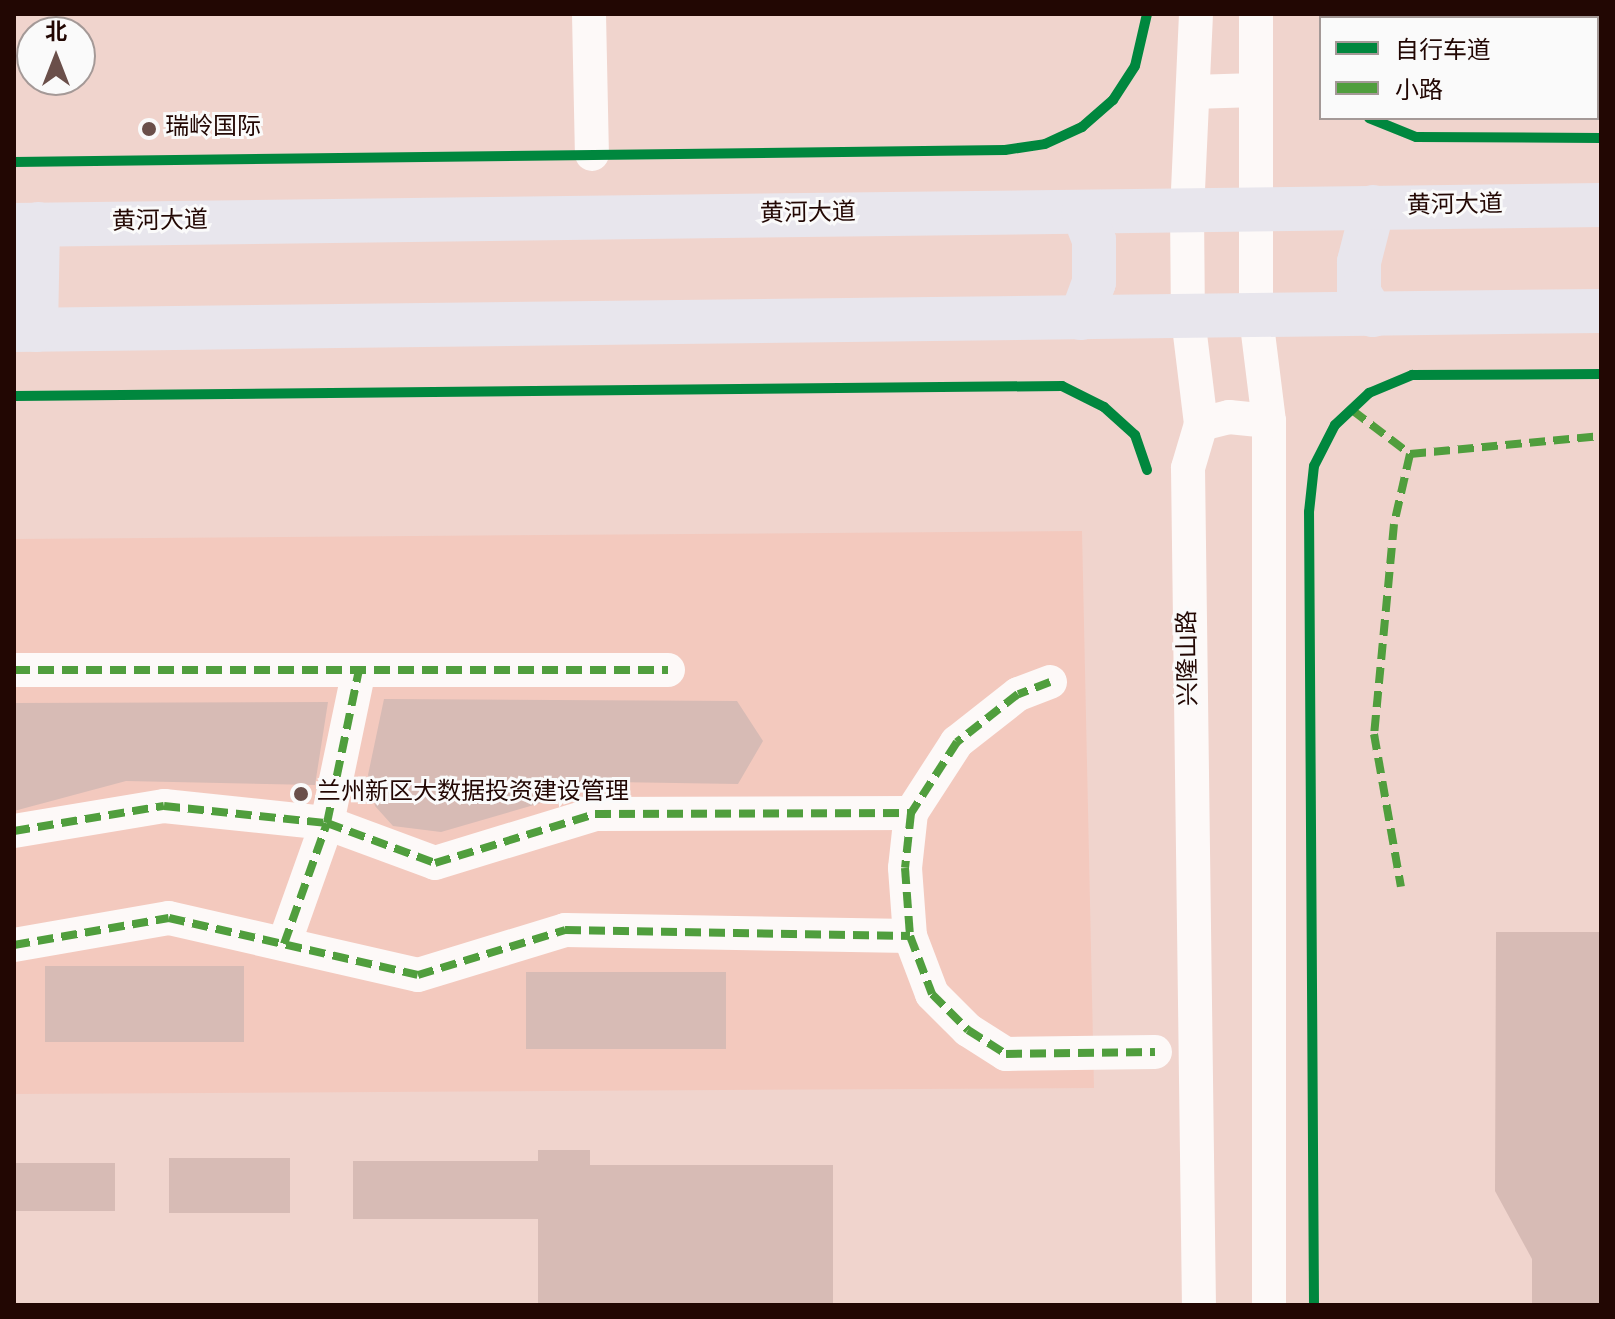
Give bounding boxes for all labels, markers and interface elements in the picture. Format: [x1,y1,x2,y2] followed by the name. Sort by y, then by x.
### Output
[16,16,96,96] north arrow
[1319,16,1599,120] legend
[45,20,67,47] text: 北
[1395,37,1491,67] text: 自行车道
[1395,77,1443,107] text: 小路
[165,115,261,143] place label: 瑞岭国际
[140,120,158,138] marker: 瑞岭国际
[1407,192,1503,222] street label: 黄河大道
[760,200,856,230] street label: 黄河大道
[112,208,208,238] street label: 黄河大道
[1175,610,1205,706] street label: 兴隆山路
[317,780,629,808] place label: 兰州新区大数据投资建设管理
[292,785,310,803] marker: 兰州新区大数据投资建设管理

